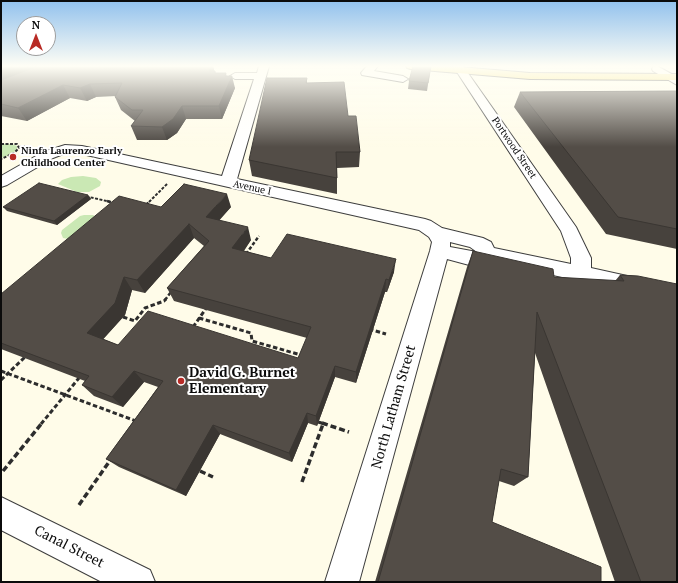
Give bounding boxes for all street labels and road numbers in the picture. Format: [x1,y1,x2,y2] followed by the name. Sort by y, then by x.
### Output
[489,115,539,181] street label: Portwood Street
[232,178,272,198] street label: Avenue I
[368,343,420,471] street label: North Latham Street
[31,522,107,572] street label: Canal Street

